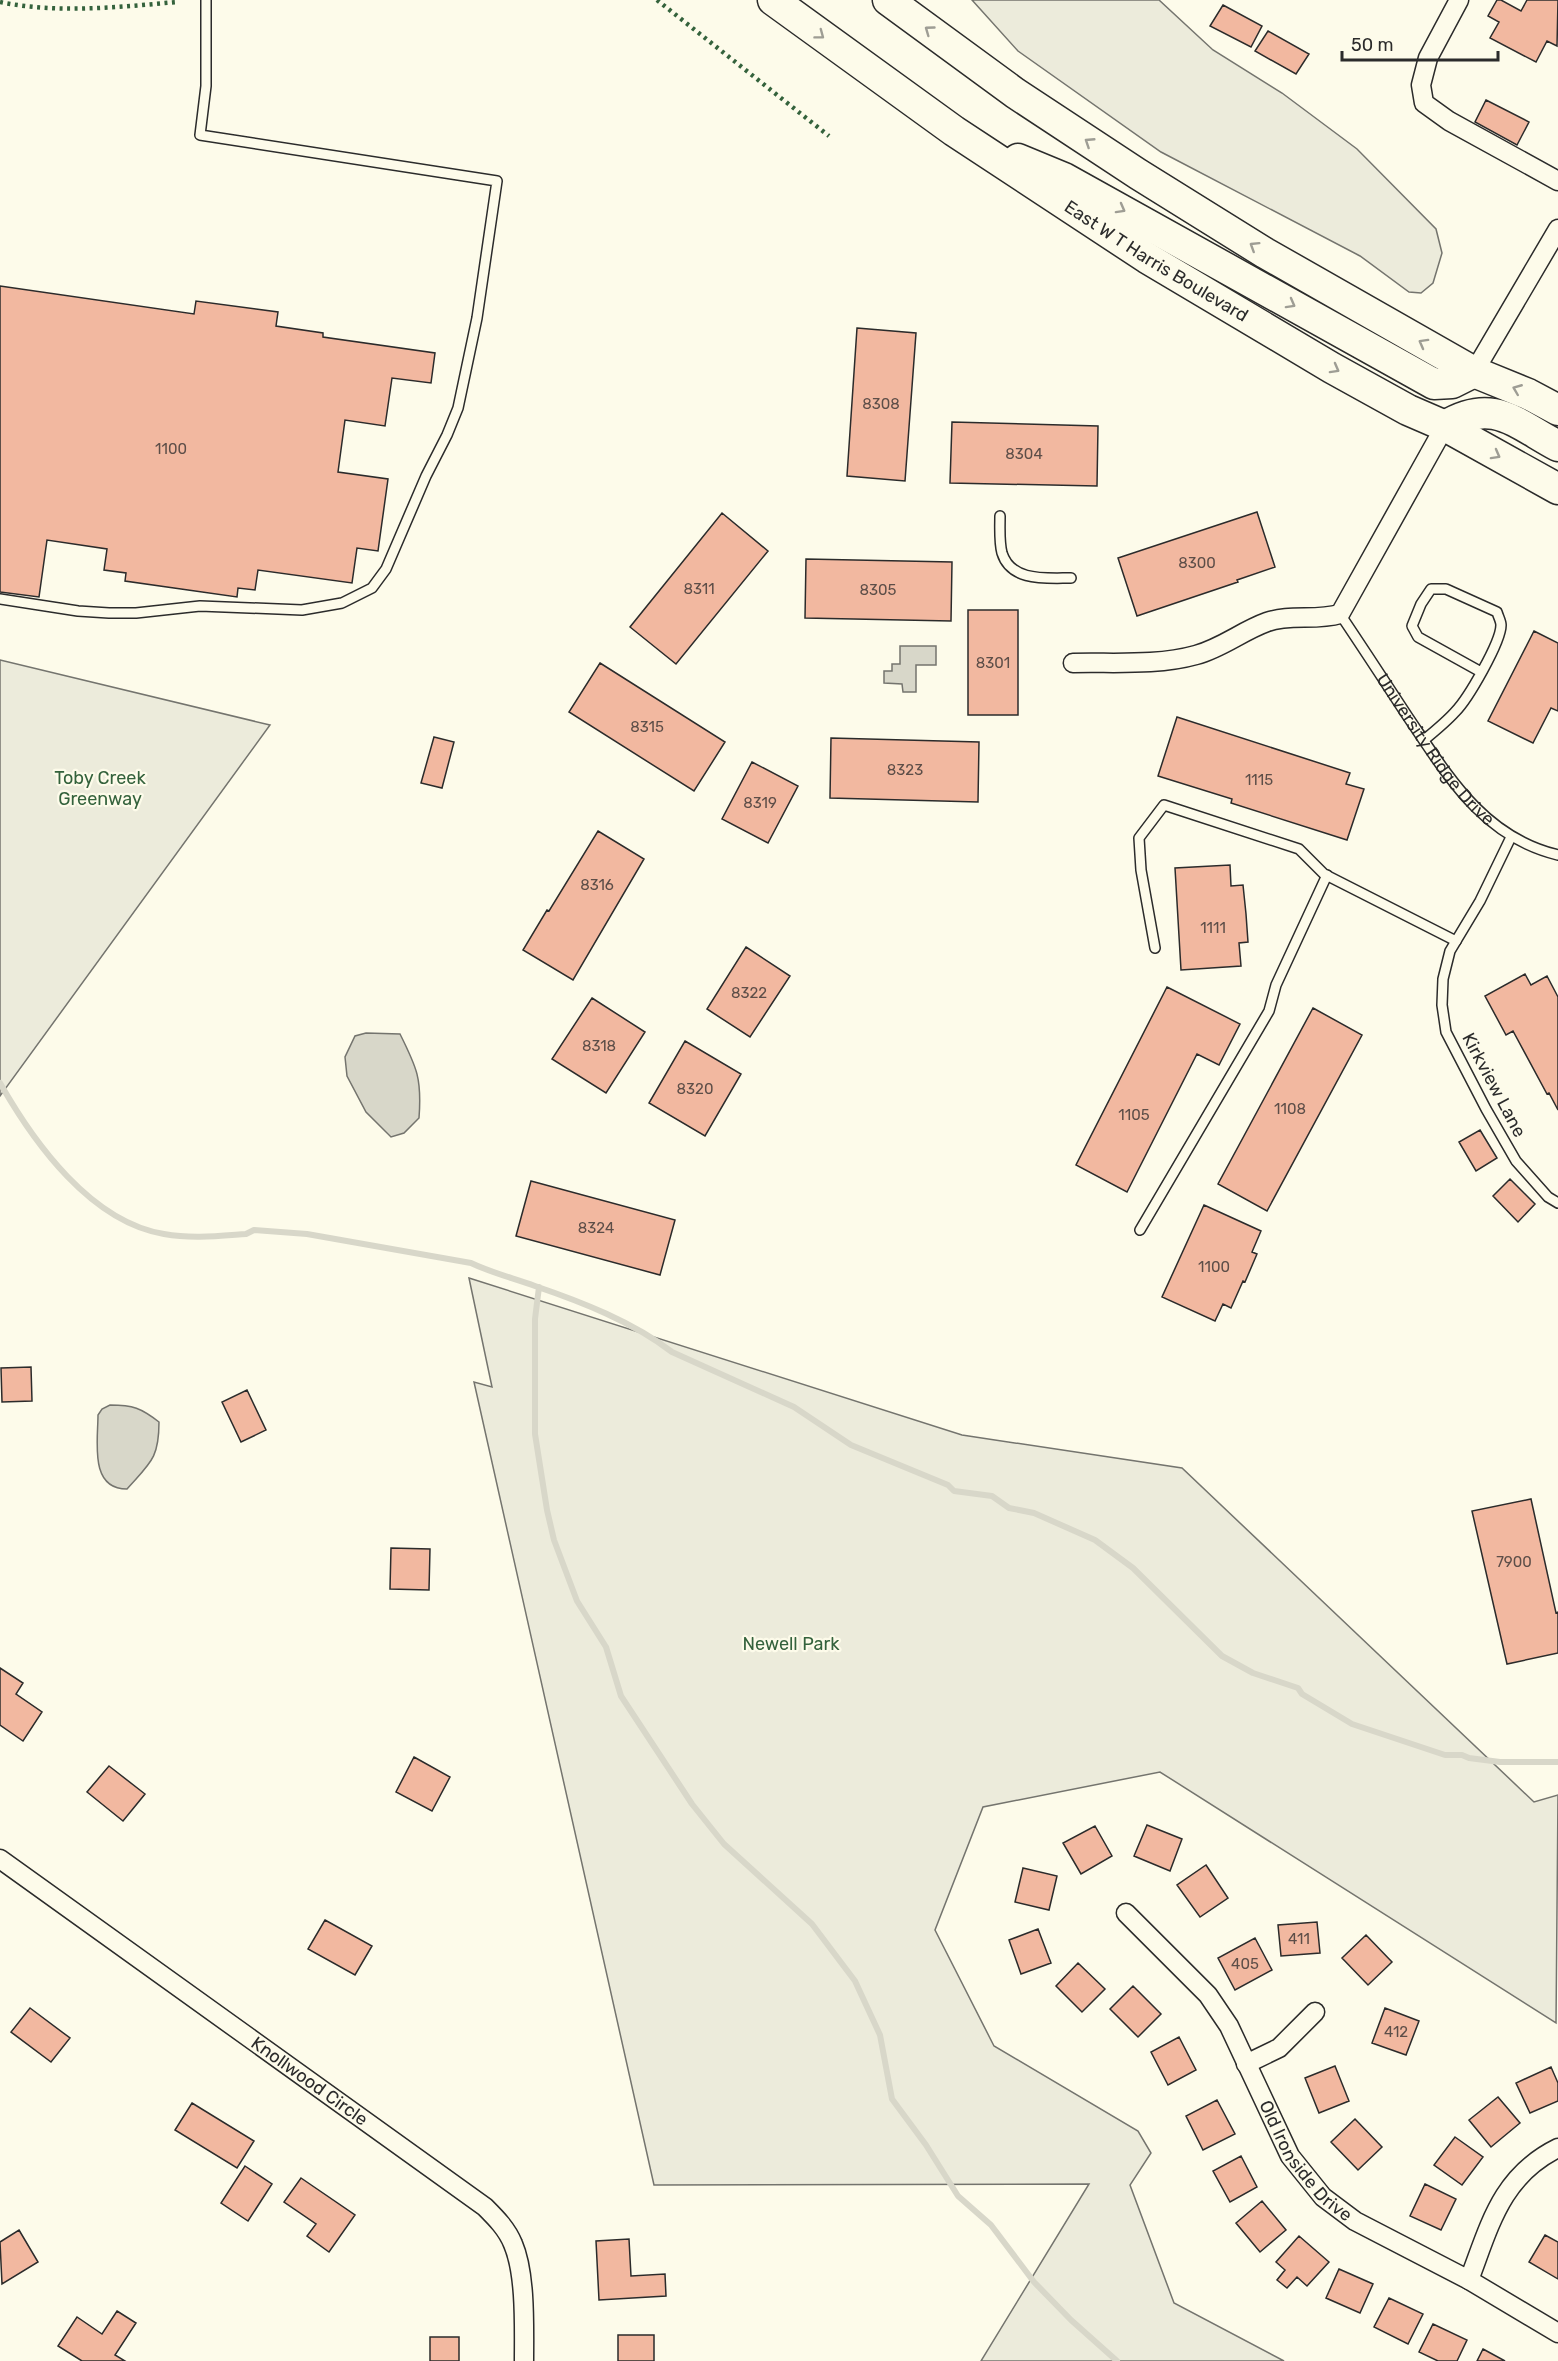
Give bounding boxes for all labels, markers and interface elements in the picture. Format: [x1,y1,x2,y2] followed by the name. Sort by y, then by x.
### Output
[1342,24,1498,62] scale bar
[925,26,936,37] one-way arrow
[814,28,825,39] one-way arrow
[1351,34,1394,56] text: 50 m
[1085,137,1095,149] one-way arrow
[1060,196,1252,327] street label: East W T Harris Boulevard
[1115,202,1125,214] one-way arrow
[1250,241,1260,253] one-way arrow
[1285,297,1295,308] one-way arrow
[1418,339,1429,350] one-way arrow
[1329,362,1339,374] one-way arrow
[1512,384,1523,396] one-way arrow
[862,395,900,413] house number: 8308
[155,440,187,458] house number: 1100
[1005,445,1043,463] house number: 8304
[1490,448,1500,459] one-way arrow
[1178,554,1216,572] house number: 8300
[683,580,715,598] house number: 8311
[860,581,897,599] house number: 8305
[976,654,1010,672] house number: 8301
[1372,669,1499,830] street label: University Ridge Drive
[630,718,664,736] house number: 8315
[887,761,923,779] house number: 8323
[54,767,146,810] park label: Toby Creek Greenway
[1245,771,1273,789] house number: 1115
[743,794,777,812] house number: 8319
[580,876,614,894] house number: 8316
[1200,919,1226,937] house number: 1111
[731,984,767,1002] house number: 8322
[1457,1029,1531,1141] street label: Kirkview Lane
[582,1037,616,1055] house number: 8318
[677,1080,713,1098] house number: 8320
[1274,1100,1306,1118] house number: 1108
[1118,1106,1150,1124] house number: 1105
[578,1219,614,1237] house number: 8324
[1198,1258,1230,1276] house number: 1100
[1496,1553,1532,1571] house number: 7900
[742,1633,840,1655] park label: Newell Park
[1288,1930,1310,1948] house number: 411
[1231,1955,1259,1973] house number: 405
[1384,2023,1408,2041] house number: 412
[247,2032,372,2130] street label: Knollwood Circle
[1254,2097,1357,2226] street label: Old Ironside Drive

